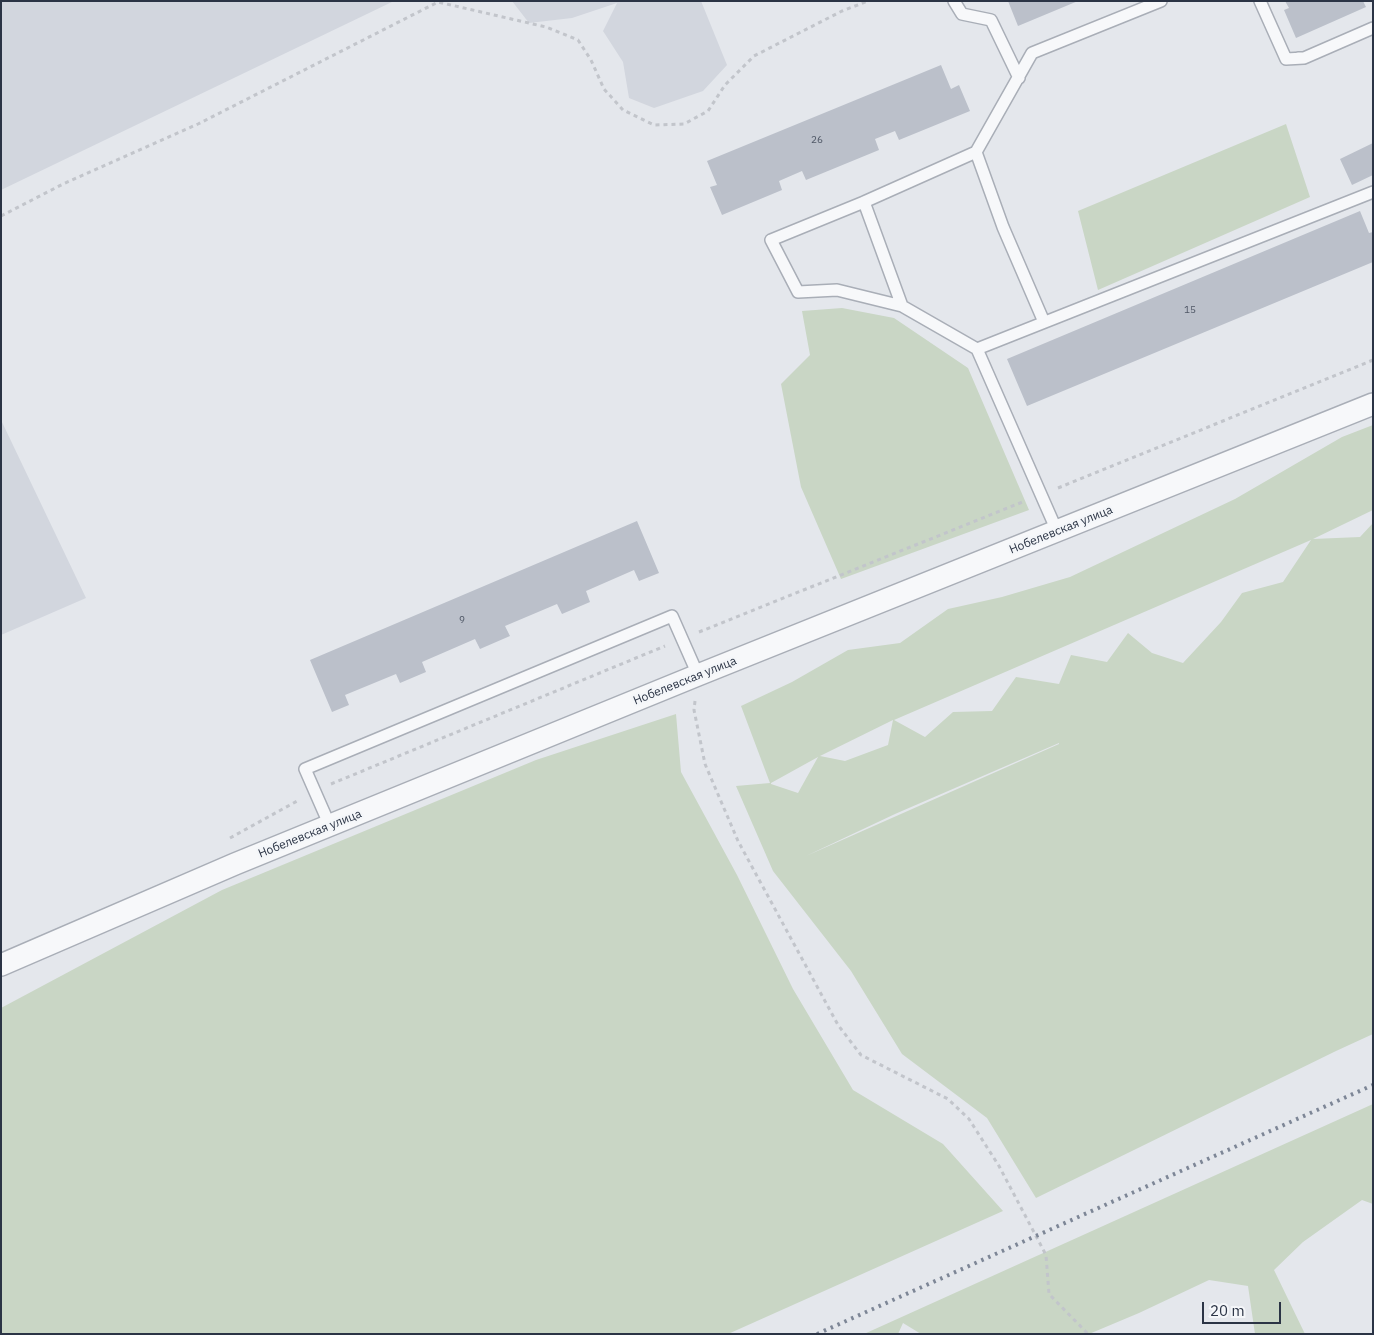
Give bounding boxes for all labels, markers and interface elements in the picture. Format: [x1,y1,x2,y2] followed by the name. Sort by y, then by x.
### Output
[811,134,823,146] house number: 26
[1184,304,1196,316] house number: 15
[1007,503,1115,557] street label: Нобелевская улица
[459,614,465,626] house number: 9
[631,654,739,708] street label: Нобелевская улица
[256,807,364,861] street label: Нобелевская улица
[1204,1292,1283,1324] scale bar
[1210,1301,1245,1320] text: 20 m

